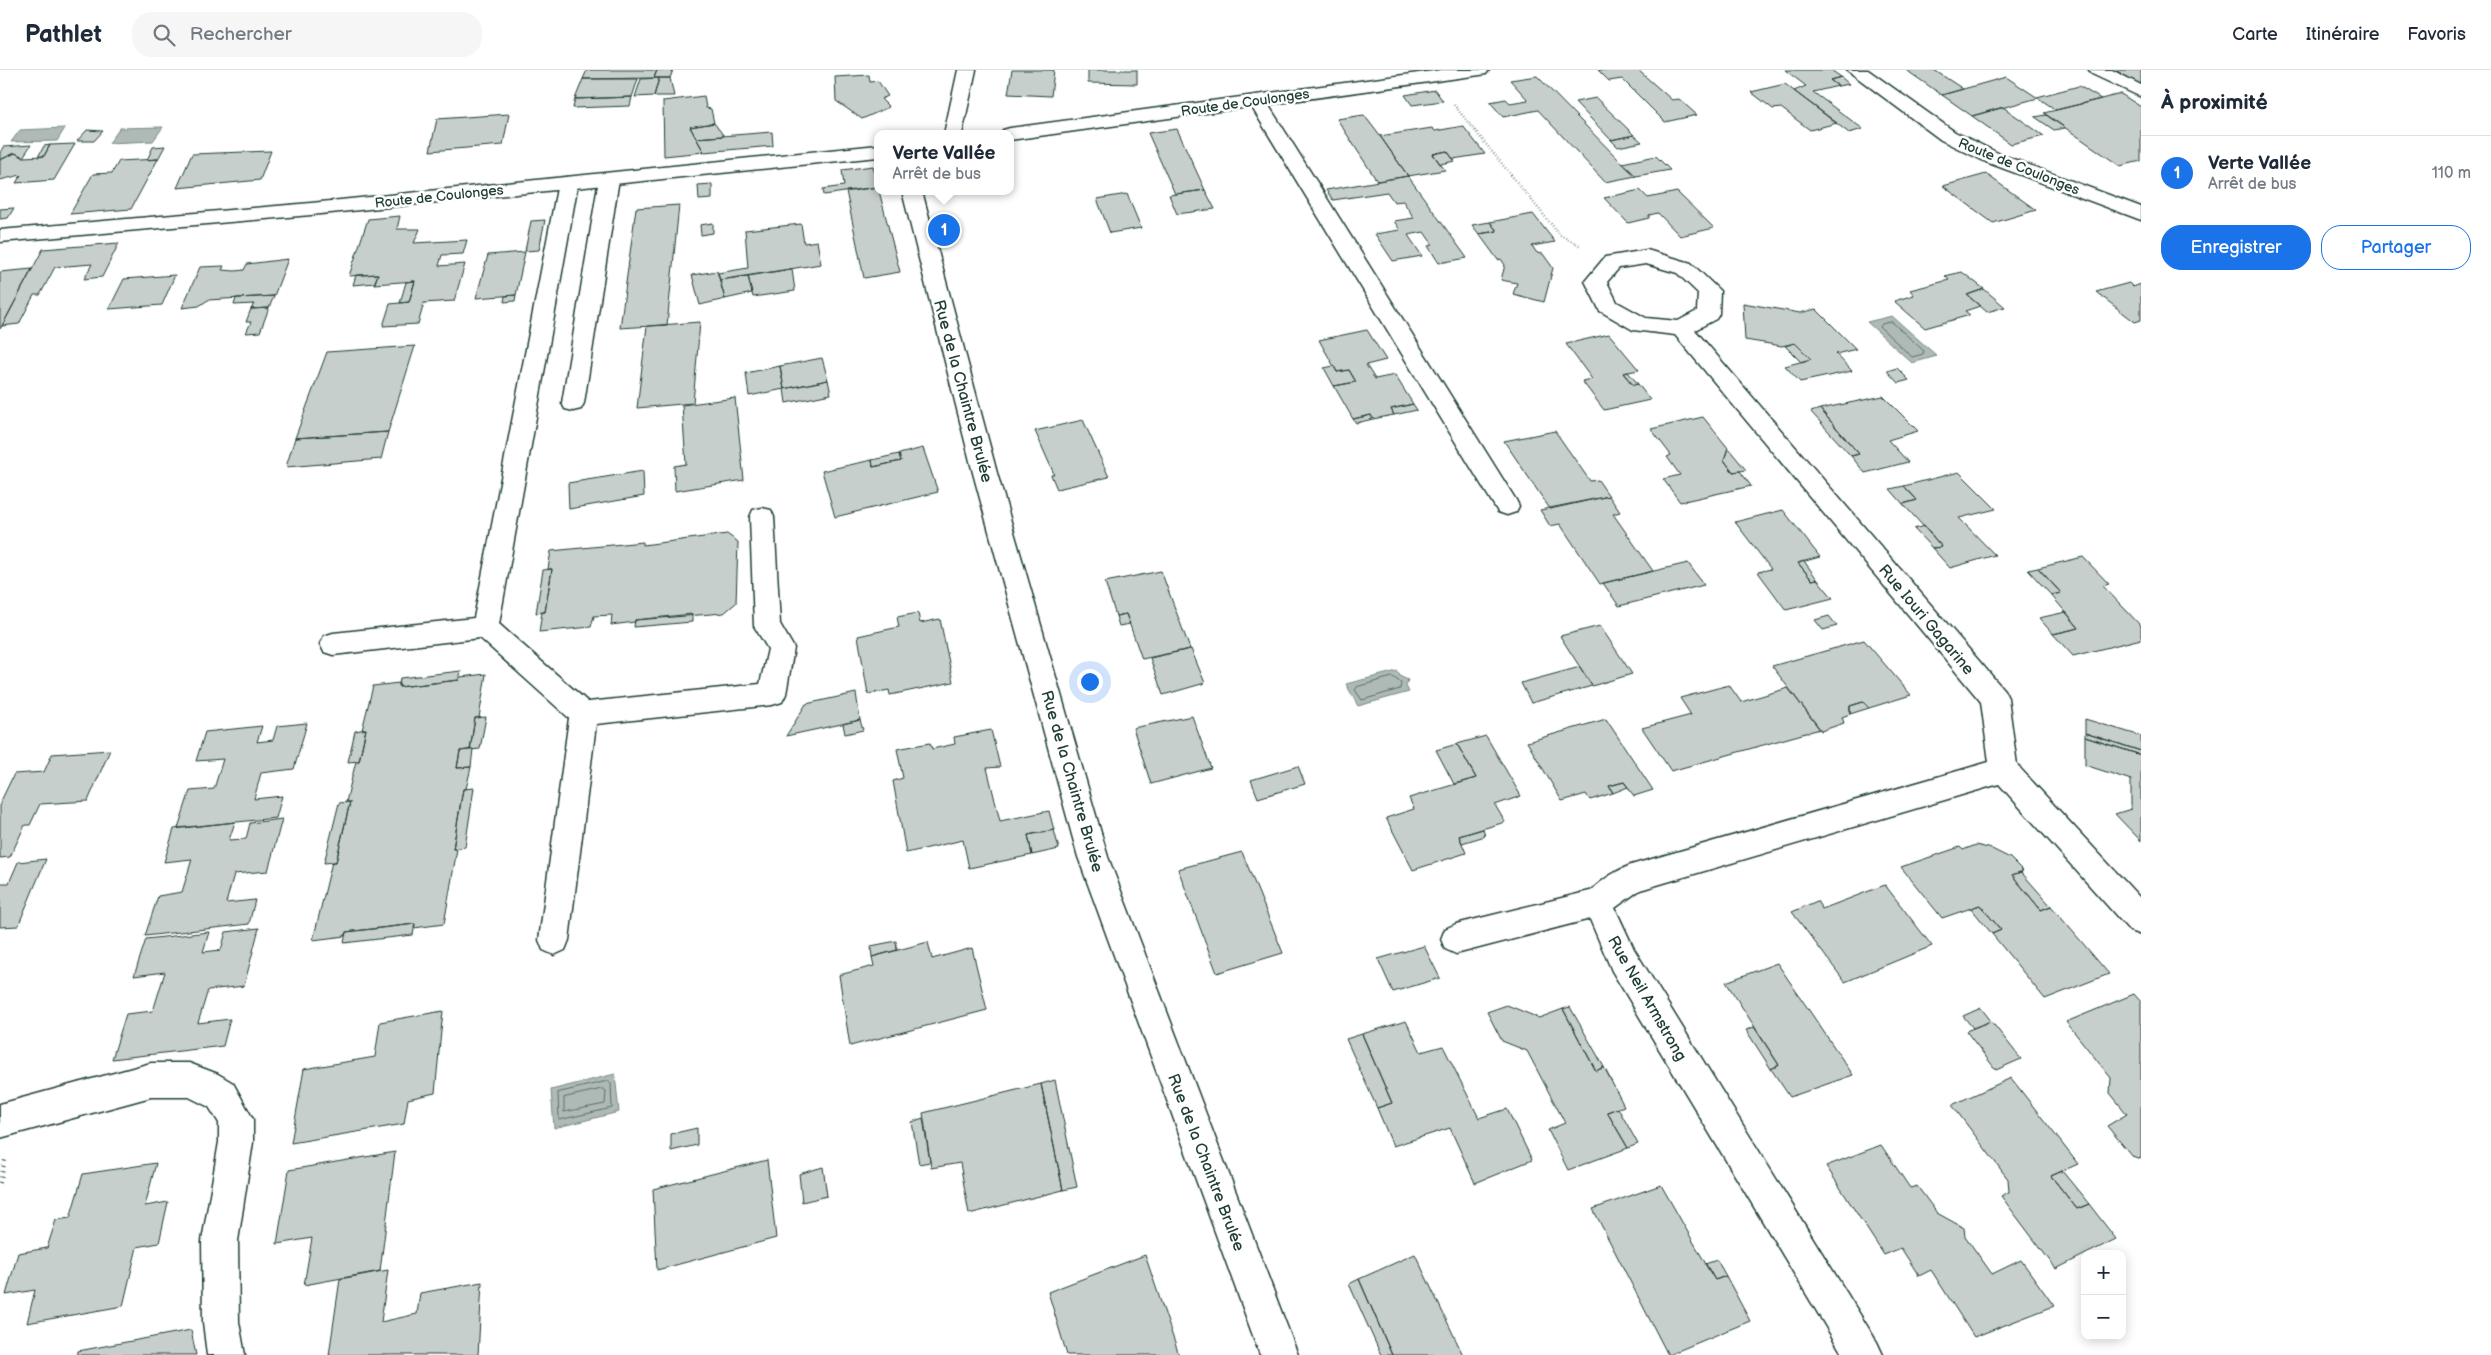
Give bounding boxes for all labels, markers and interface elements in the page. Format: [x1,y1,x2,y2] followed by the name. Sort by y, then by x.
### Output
[132,12,482,57] search box
[25,20,102,49] text: Pathlet
[150,21,178,49] icon: search
[190,23,292,46] text: Rechercher
[2232,24,2278,45] text: Carte
[2306,24,2379,45] text: Itinéraire
[2407,24,2466,45] text: Favoris
[1180,85,1310,120] street label: Route de Coulonges
[2161,90,2268,115] text: À proximité
[874,130,1014,195] popup
[1956,134,2082,199] street label: Route de Coulonges
[892,142,996,165] text: Verte Vallée
[2208,152,2311,175] text: Verte Vallée
[2174,164,2180,183] text: 1
[2432,164,2471,183] text: 110 m
[892,165,981,184] text: Arrêt de bus
[2208,175,2297,194] text: Arrêt de bus
[374,181,504,212] street label: Route de Coulonges
[928,211,960,249] pin: 1
[2161,225,2311,270] button: Enregistrer
[2321,225,2471,270] button: Partager
[929,298,996,485] street label: Rue de la Chaintre Brulée
[1874,561,1978,679] street label: Rue Iouri Gagarine
[1077,669,1103,695] your location
[1036,688,1107,875] street label: Rue de la Chaintre Brulée
[1603,933,1690,1065] street label: Rue Neil Armstrong
[1163,1071,1248,1254] street label: Rue de la Chaintre Brulée
[2081,1250,2126,1340] map controls
[2081,1250,2126,1295] button: +
[2081,1295,2126,1340] button: −

